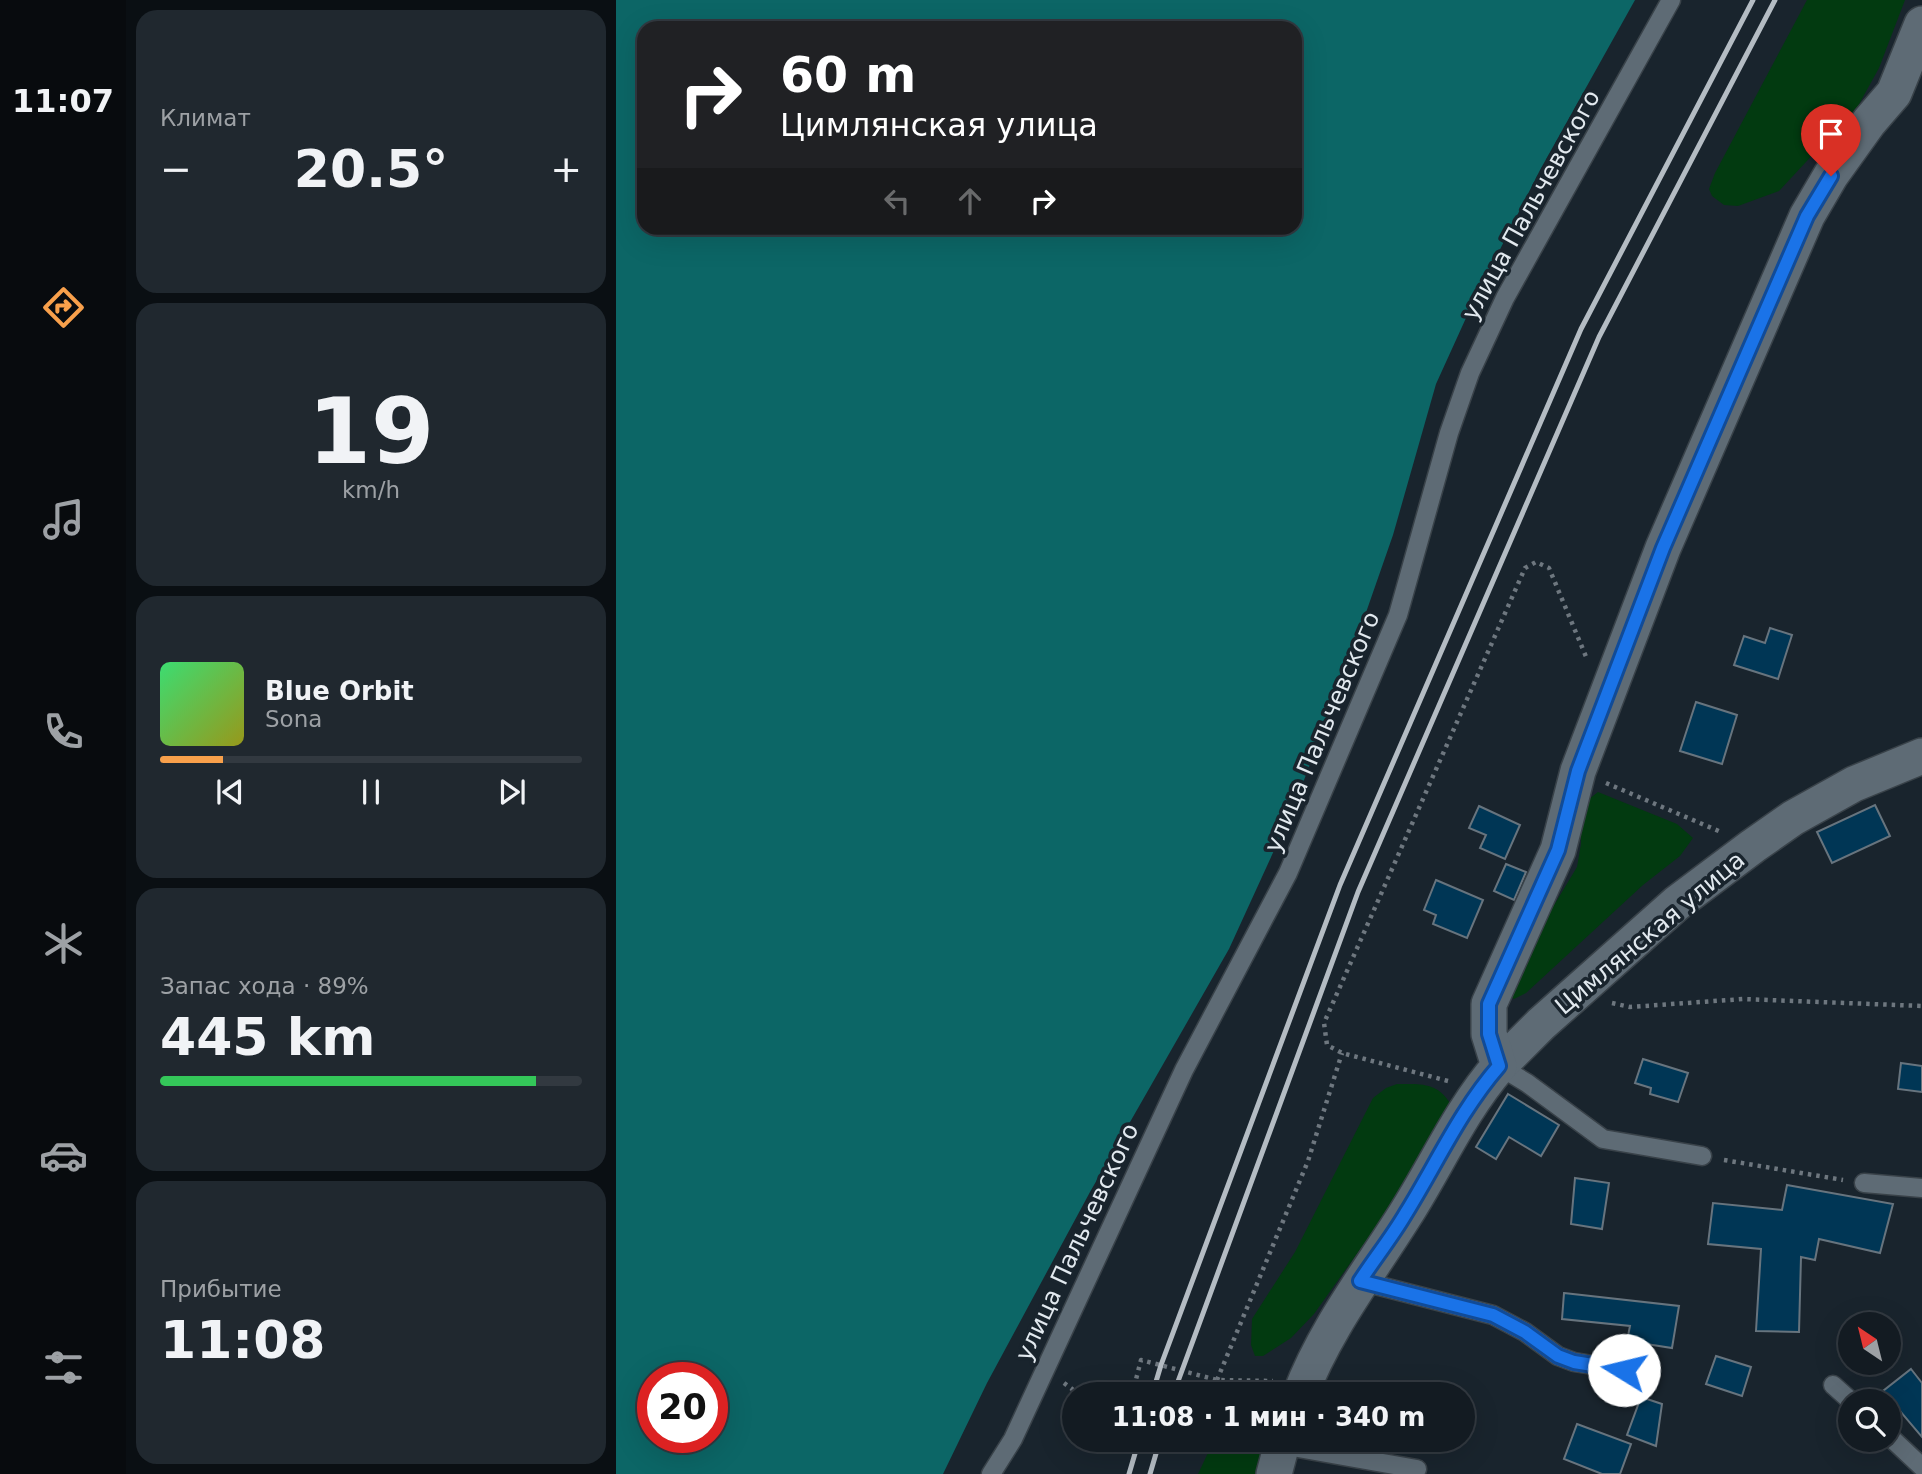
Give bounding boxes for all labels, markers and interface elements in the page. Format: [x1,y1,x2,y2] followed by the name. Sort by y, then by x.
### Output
[780,47,916,104] text: 60 m
[665,49,756,140] icon: right
[12,82,114,120] text: 11:07
[1456,85,1606,325] street label: улица Пальчевского
[1801,104,1861,176] pin
[160,105,251,131] text: Климат
[780,106,1098,144] text: Цимлянская улица
[1812,115,1850,153] icon: arrive
[294,139,448,199] text: 20.5°
[160,147,192,191] text: −
[550,147,582,191] text: +
[878,182,916,220] icon: left
[951,182,989,220] icon: ahead
[1024,182,1062,220] icon: right
[39,283,88,332] icon: directions
[308,379,434,484] text: 19
[342,477,400,503] text: km/h
[39,495,88,544] icon: music
[1259,607,1385,857] street label: улица Пальчевского
[265,676,414,706] text: Blue Orbit
[265,706,322,732] text: Sona
[39,707,88,756] icon: phone
[211,773,249,811] icon: previous
[352,773,390,811] icon: pause
[493,773,531,811] icon: next
[1550,846,1750,1020] street label: Цимлянская улица
[39,919,88,968] icon: climate
[160,973,369,999] text: Запас хода · 89%
[160,1007,375,1067] text: 445 km
[1010,1119,1144,1365] street label: улица Пальчевского
[39,1131,88,1180] icon: car
[160,1276,282,1302] text: Прибытие
[160,1310,326,1370] text: 11:08
[1838,1312,1900,1376] north arrow
[1838,1312,1901,1452] map controls
[1587,1333,1661,1407] position arrow
[39,1343,88,1392] icon: filters
[637,1362,728,1453] speed limit sign: 20
[1838,1389,1901,1452] button: search
[1112,1402,1425,1432] text: 11:08 · 1 мин · 340 m

